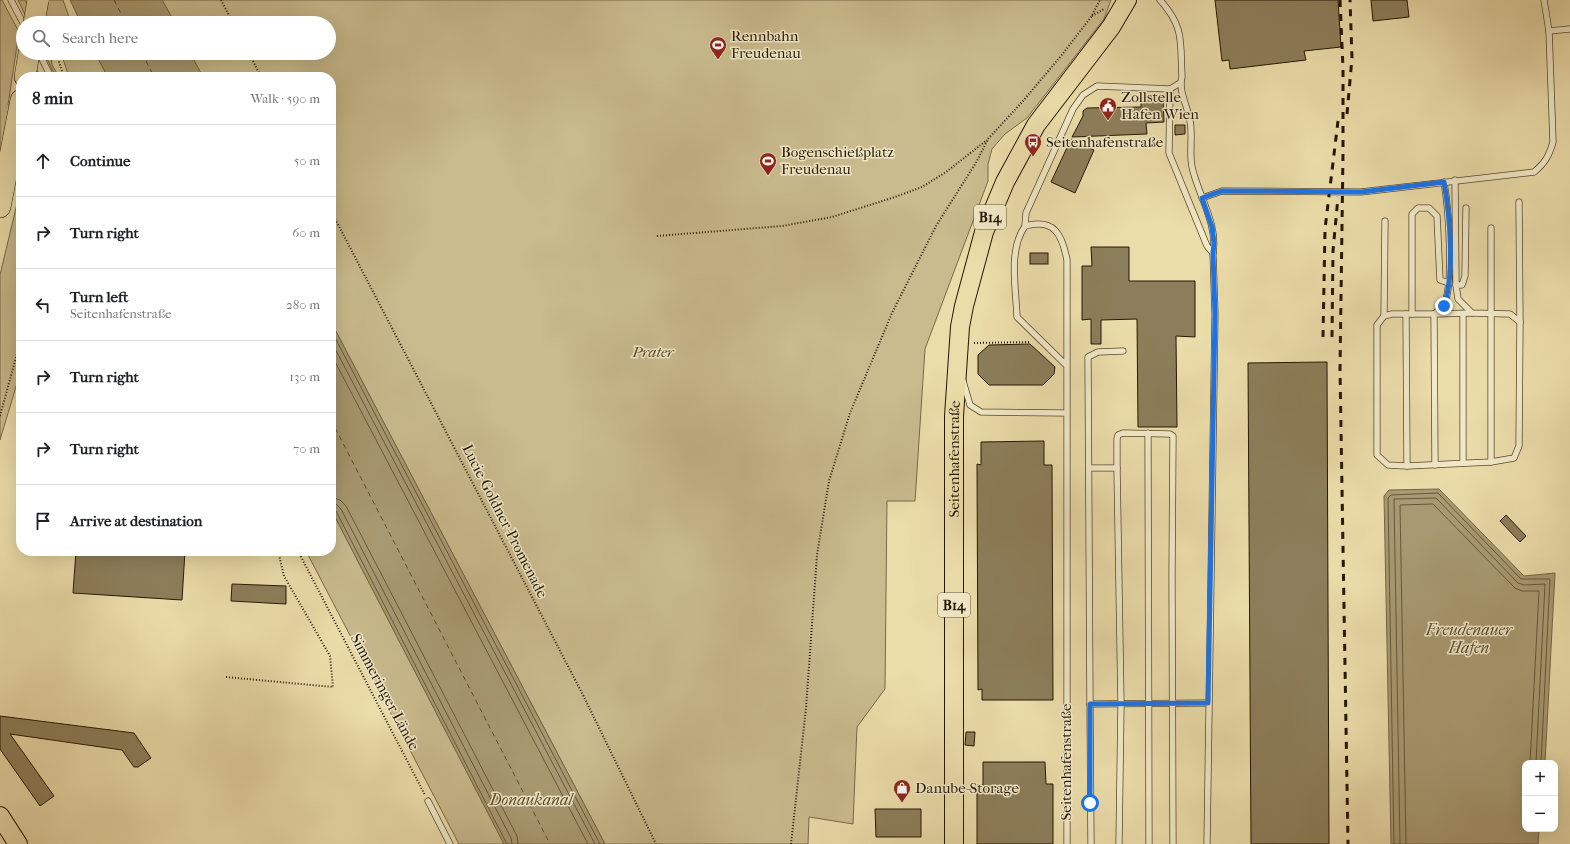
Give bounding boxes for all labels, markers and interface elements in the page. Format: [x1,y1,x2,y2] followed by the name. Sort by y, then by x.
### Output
[16,16,336,60] search box
[30,27,52,49] icon: search
[731,27,801,62] place label: Rennbahn Freudenau
[62,29,138,47] text: Search here
[708,35,728,60] sports icon: Rennbahn Freudenau
[32,88,73,108] text: 8 min
[1121,88,1199,123] place label: Zollstelle Hafen Wien
[250,91,320,106] text: Walk · 590 m
[1098,96,1118,121] public building icon: Zollstelle Hafen Wien
[1023,132,1043,157] bus stop icon: Seitenhafenstraße
[1046,133,1164,151] place label: Seitenhafenstraße
[781,143,894,178] place label: Bogenschießplatz Freudenau
[32,150,54,172] icon: ahead
[758,151,778,176] sports icon: Bogenschießplatz Freudenau
[70,152,130,170] text: Continue
[294,153,320,168] text: 50 m
[974,205,1006,229] road number: B14
[32,222,54,244] icon: right
[70,224,139,242] text: Turn right
[292,225,320,240] text: 60 m
[70,288,128,306] text: Turn left
[32,294,54,316] icon: left
[286,297,320,312] text: 280 m
[1435,297,1453,315] route end
[70,306,171,321] text: Seitenhafenstraße
[631,343,675,361] park label: Prater
[32,366,54,388] icon: right
[70,368,139,386] text: Turn right
[289,369,320,384] text: 130 m
[945,399,964,518] street label: Seitenhafenstraße
[32,438,54,460] icon: right
[70,440,139,458] text: Turn right
[293,441,320,456] text: 70 m
[458,441,552,601] street label: Lucie-Goldner-Promenade
[32,510,54,532] icon: arrive
[70,512,202,530] text: Arrive at destination
[938,593,970,617] road number: B14
[1425,620,1514,657] water label: Freudenauer Hafen
[347,631,424,754] street label: Simmeringer Lände
[1057,703,1075,821] street label: Seitenhafenstraße
[1522,760,1558,832] map controls
[1522,760,1558,796] button: +
[892,778,912,803] shop icon: Danube-Storage
[915,779,1019,797] place label: Danube-Storage
[489,790,574,809] water label: Donaukanal
[1081,794,1099,812] route start
[1522,796,1558,832] button: −

